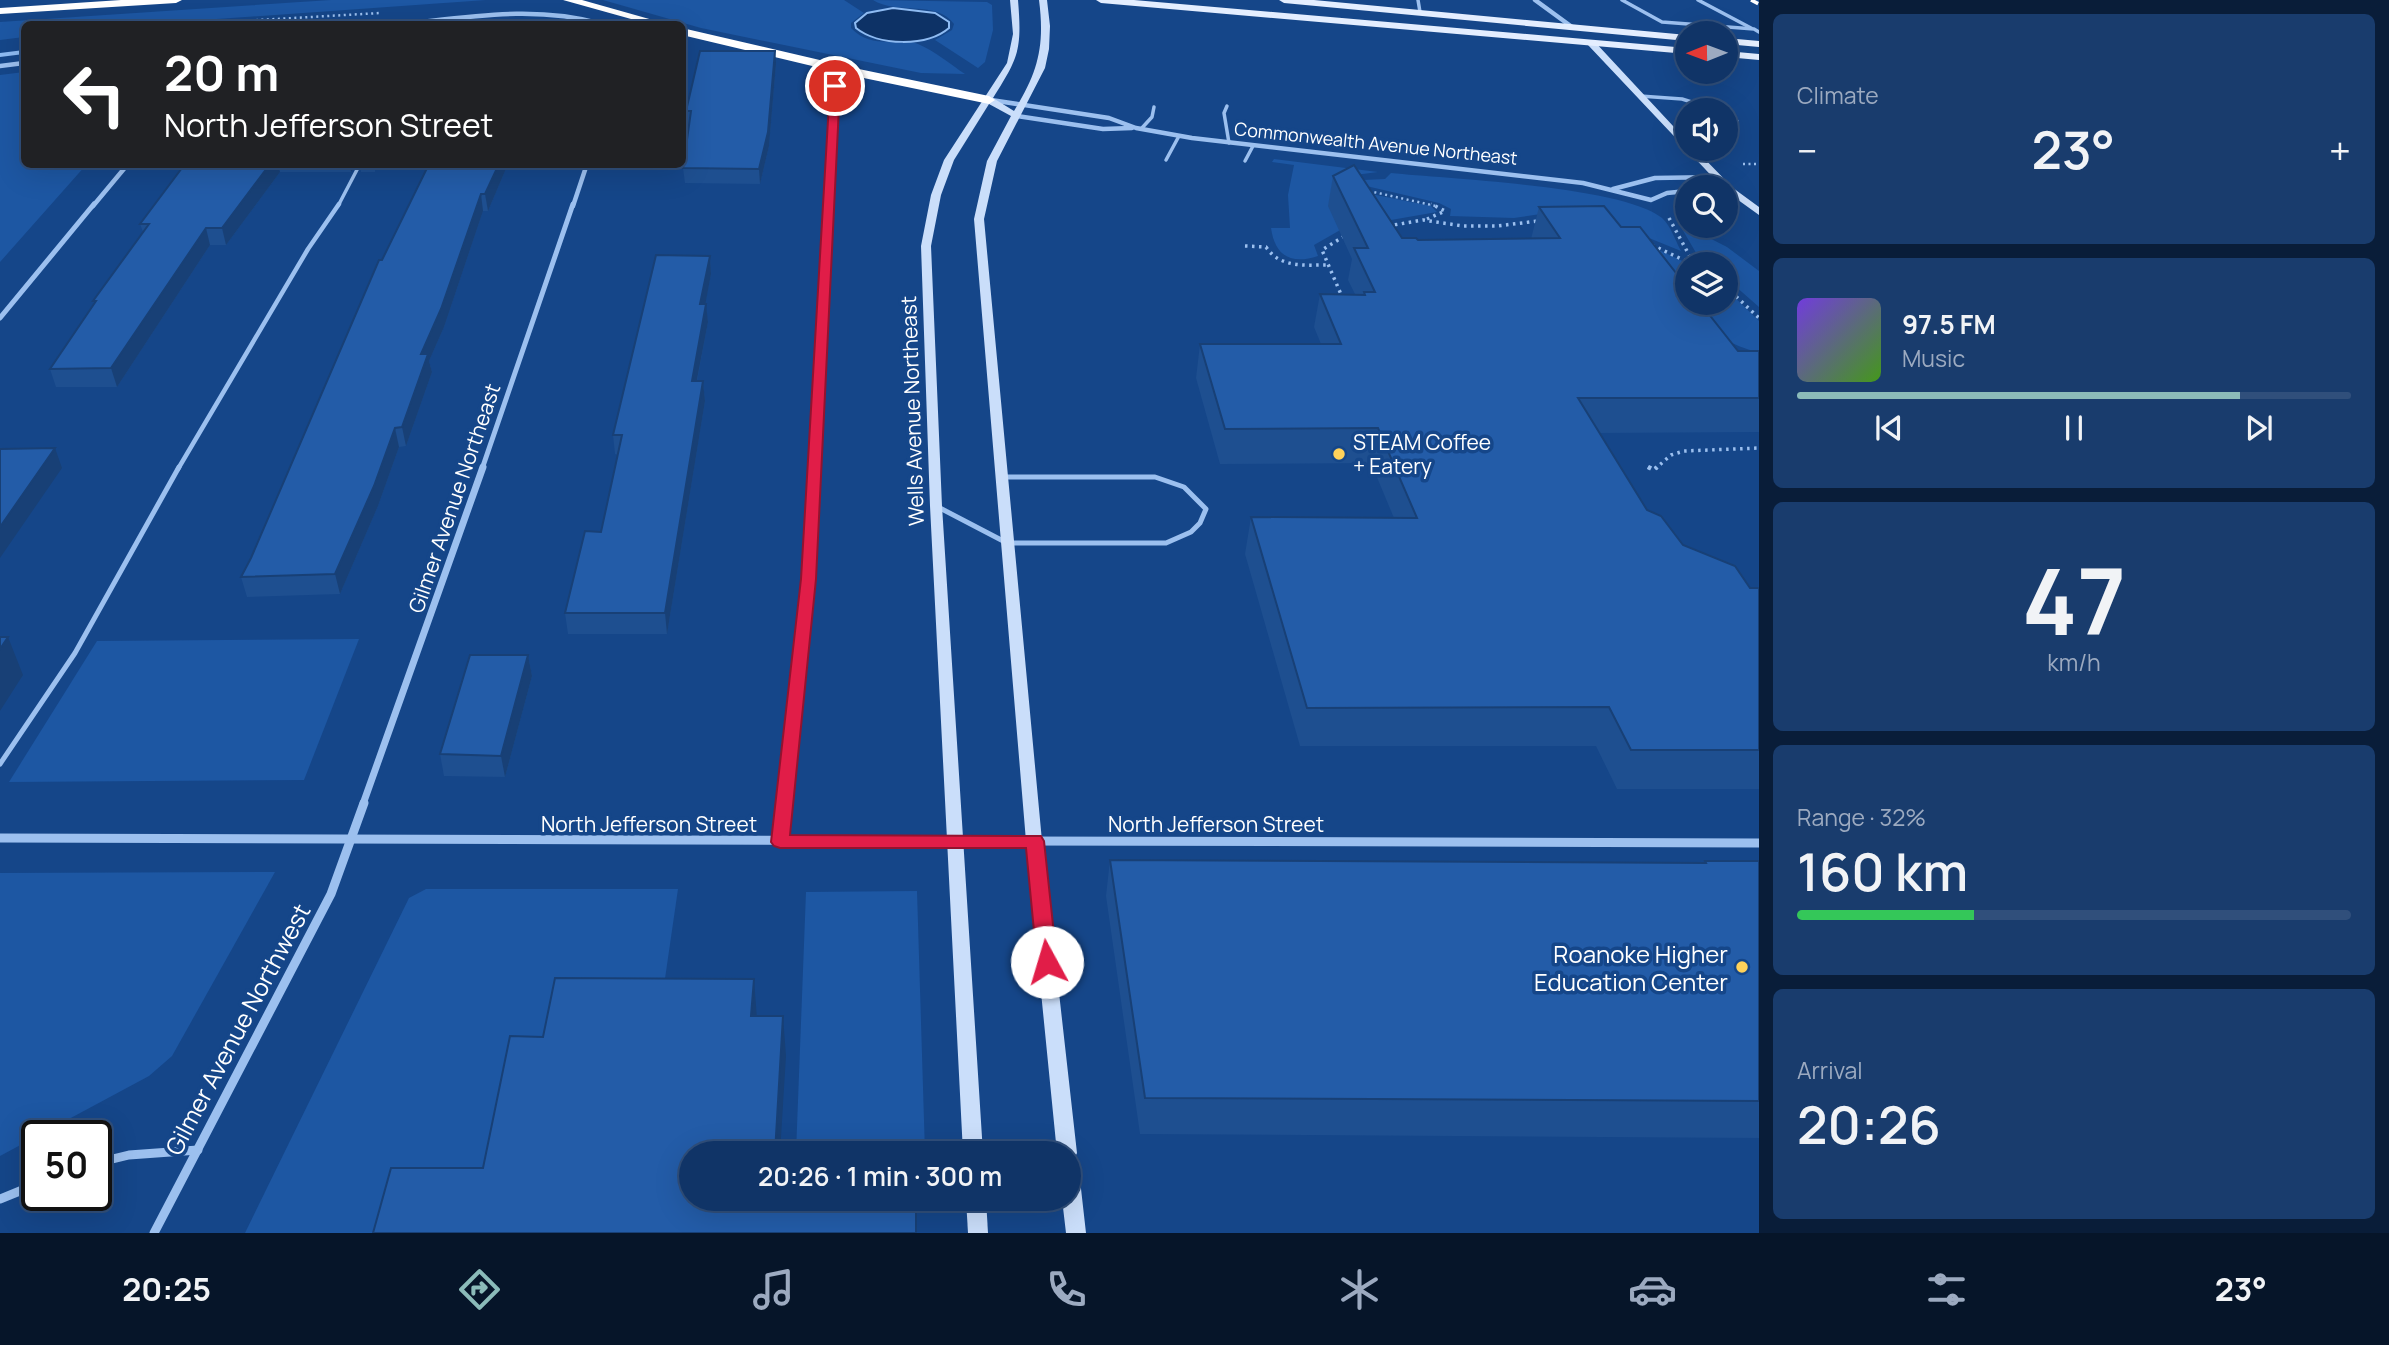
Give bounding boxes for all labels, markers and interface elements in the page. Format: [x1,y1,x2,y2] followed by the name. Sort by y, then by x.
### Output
[1675,21,1738,84] north arrow
[1675,21,1738,315] map controls
[164,39,279,106] text: 20 m
[49,49,140,140] icon: left
[805,56,865,116] pin
[816,67,854,105] icon: arrive
[1797,79,1879,111] text: Climate
[1675,98,1738,161] button: sound
[164,103,493,147] text: North Jefferson Street
[2031,114,2115,185] text: 23°
[1233,116,1519,170] street label: Commonwealth Avenue Northeast
[1797,124,1818,176] text: −
[2329,124,2351,176] text: +
[1675,175,1738,238] button: search
[1675,252,1738,315] button: layers
[894,295,930,527] street label: Wells Avenue Northeast
[1902,306,1996,342] text: 97.5 FM
[1902,342,1965,374] text: Music
[402,380,506,616] street label: Gilmer Avenue Northeast
[1870,409,1908,447] icon: previous
[2055,409,2093,447] icon: pause
[2240,409,2278,447] icon: next
[1353,428,1491,480] place label: STEAM Coffee + Eatery
[1331,446,1347,462] marker: STEAM Coffee + Eatery
[2022,538,2126,662] text: 47
[2047,646,2101,678] text: km/h
[1797,801,1926,833] text: Range · 32%
[541,810,757,838] street label: North Jefferson Street
[1108,810,1324,838] street label: North Jefferson Street
[1797,836,1968,907] text: 160 km
[157,898,317,1160] street label: Gilmer Avenue Northwest
[1010,925,1084,999] position arrow
[1534,937,1728,998] place label: Roanoke Higher Education Center
[1734,959,1750,975] marker: Roanoke Higher Education Center
[1797,1054,1863,1086] text: Arrival
[1797,1089,1941,1160] text: 20:26
[21,1120,112,1211] speed limit sign: 50
[758,1158,1002,1194] text: 20:26 · 1 min · 300 m
[455,1265,504,1314] icon: directions
[749,1265,798,1314] icon: music
[1042,1265,1091,1314] icon: phone
[1335,1265,1384,1314] icon: climate
[1628,1265,1677,1314] icon: car
[1922,1265,1971,1314] icon: filters
[122,1267,211,1311] text: 20:25
[2215,1267,2267,1311] text: 23°

